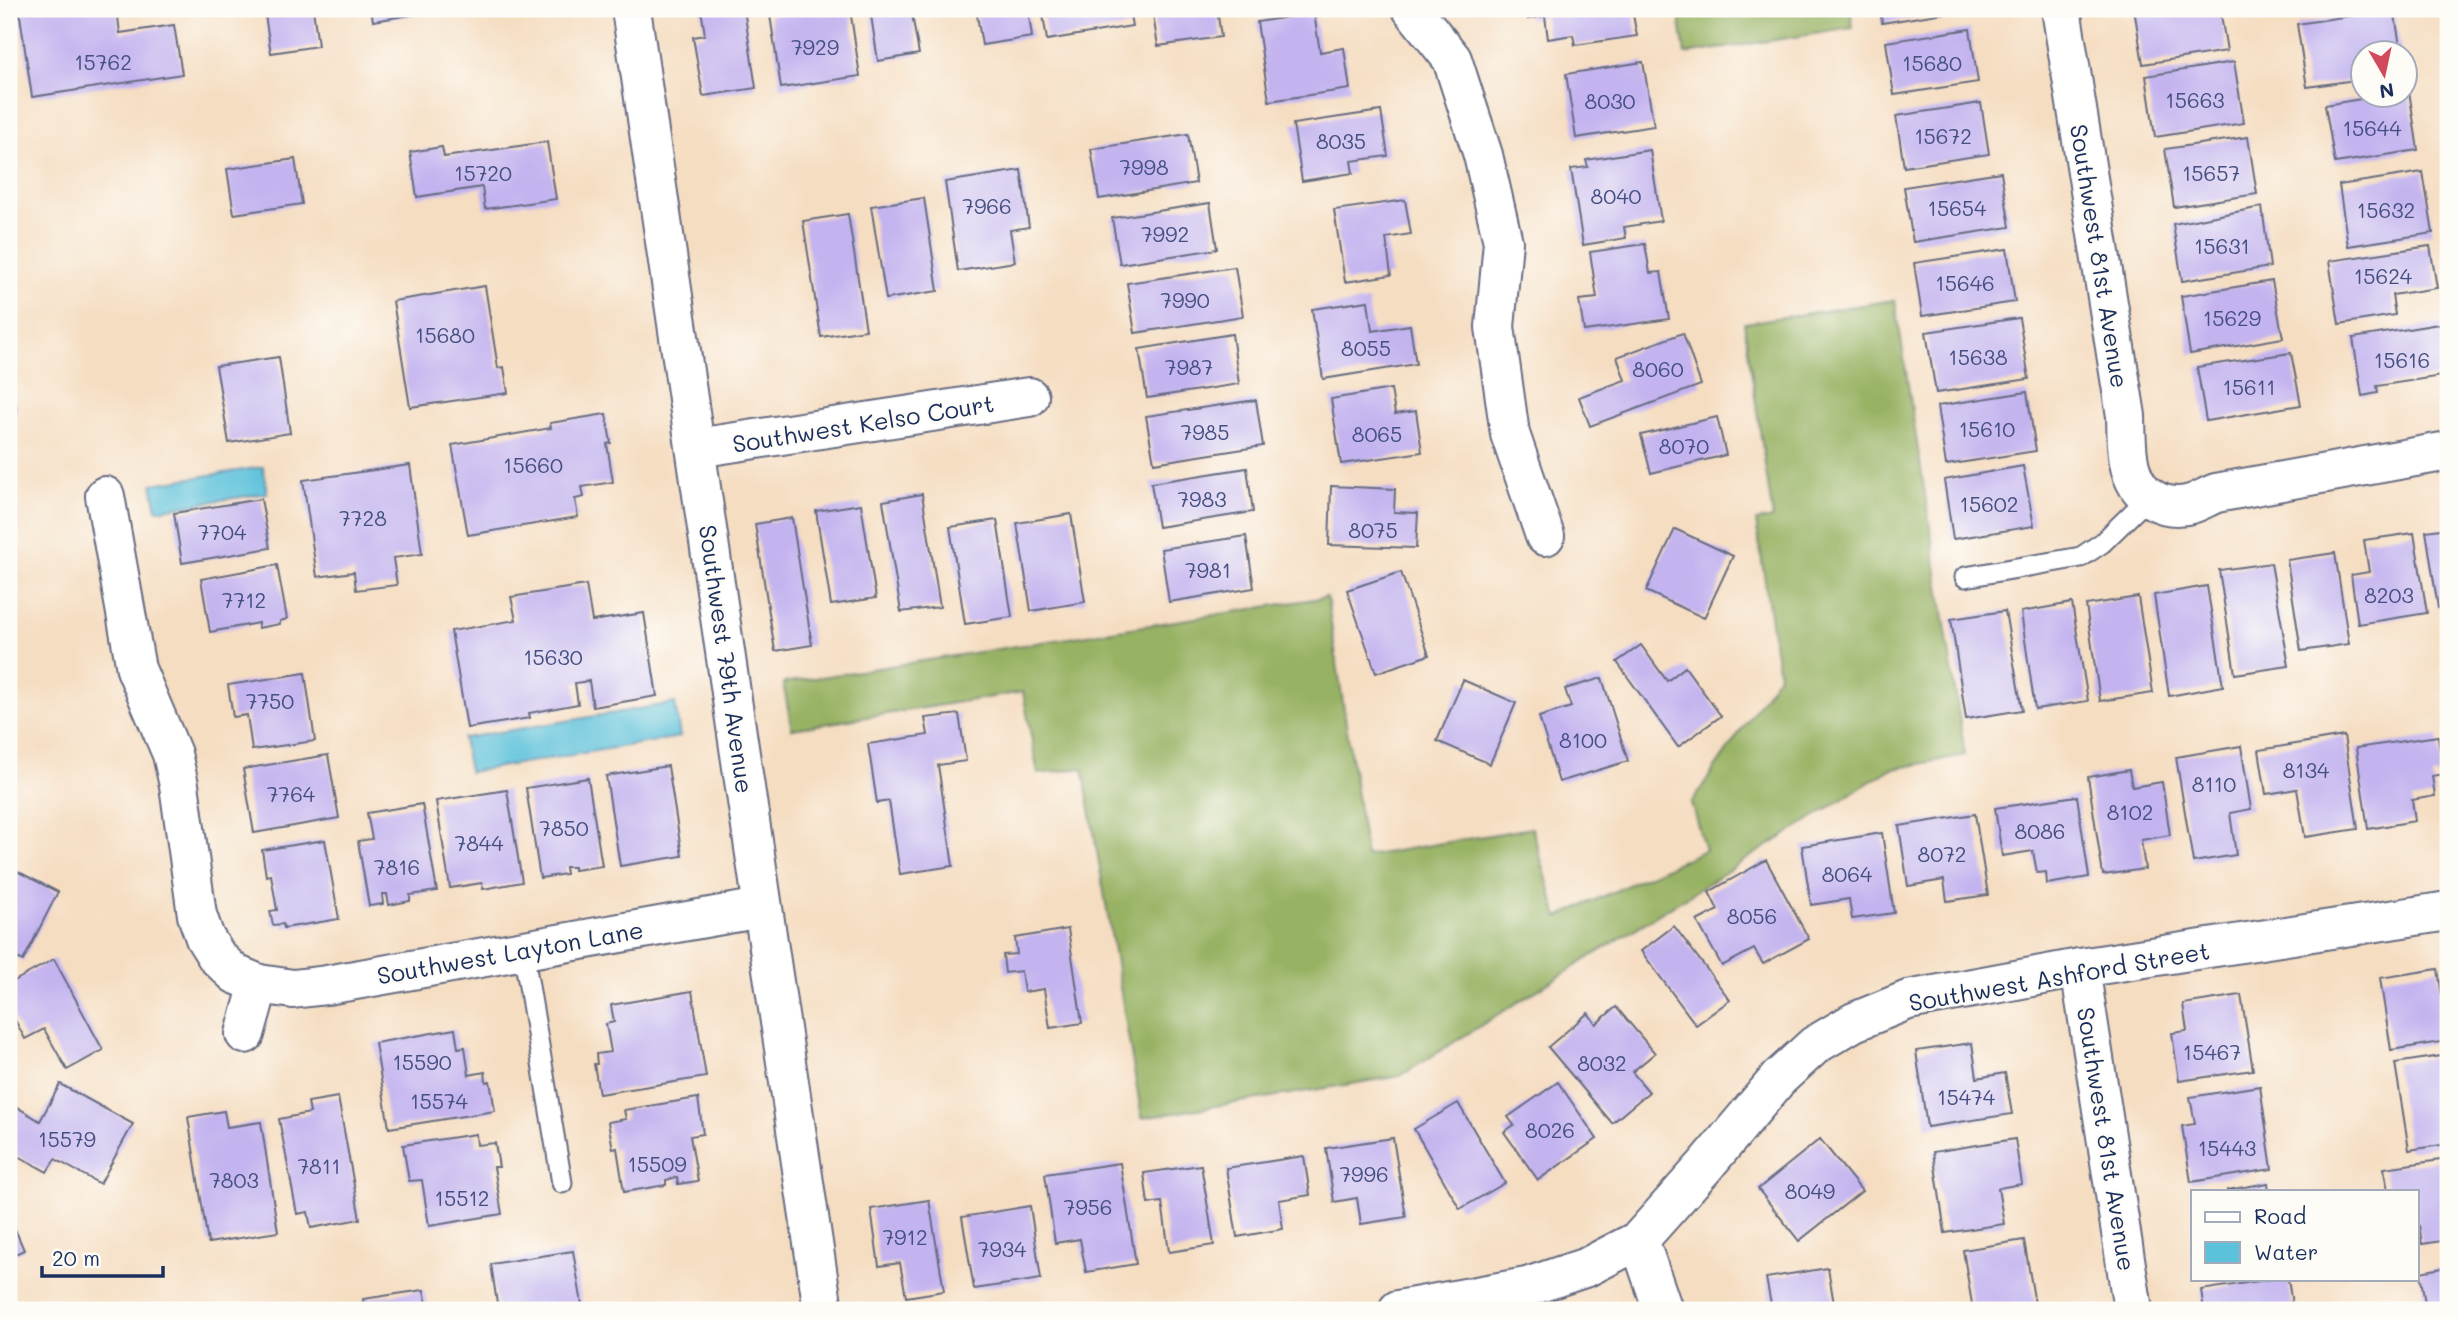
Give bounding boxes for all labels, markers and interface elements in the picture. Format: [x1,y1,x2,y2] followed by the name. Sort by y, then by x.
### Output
[791,33,839,60] house number: 7929
[2348,38,2418,108] north arrow
[74,48,132,75] house number: 15762
[1902,49,1962,76] house number: 15680
[2378,78,2396,105] text: N
[2165,86,2225,113] house number: 15663
[1585,87,1635,114] house number: 8030
[2343,114,2402,141] house number: 15644
[1914,122,1972,149] house number: 15672
[2064,122,2136,390] street label: Southwest 81st Avenue
[1316,127,1366,154] house number: 8035
[1119,153,1169,180] house number: 7998
[454,159,512,186] house number: 15720
[2182,159,2240,186] house number: 15657
[1591,182,1642,209] house number: 8040
[962,192,1012,219] house number: 7966
[1928,194,1987,221] house number: 15654
[2357,196,2415,223] house number: 15632
[1141,220,1189,247] house number: 7992
[2194,232,2250,259] house number: 15631
[2354,262,2413,289] house number: 15624
[1935,269,1995,296] house number: 15646
[1160,286,1210,313] house number: 7990
[2203,304,2261,331] house number: 15629
[415,321,475,348] house number: 15680
[1341,334,1391,361] house number: 8055
[1948,343,2008,370] house number: 15638
[2374,346,2430,373] house number: 15616
[1165,353,1213,380] house number: 7987
[1632,355,1684,382] house number: 8060
[2222,373,2276,400] house number: 15611
[730,387,996,459] street label: Southwest Kelso Court
[1959,415,2015,442] house number: 15610
[1180,418,1230,445] house number: 7985
[1352,420,1402,447] house number: 8065
[1659,432,1709,459] house number: 8070
[503,451,563,478] house number: 15660
[1177,485,1227,512] house number: 7983
[1960,490,2018,517] house number: 15602
[339,504,387,531] house number: 7728
[1348,516,1398,543] house number: 8075
[198,518,247,545] house number: 7704
[693,523,761,795] street label: Southwest 79th Avenue
[1185,556,1231,583] house number: 7981
[2364,581,2414,608] house number: 8203
[222,586,266,613] house number: 7712
[523,643,583,670] house number: 15630
[246,687,294,714] house number: 7750
[1559,726,1607,753] house number: 8100
[2283,756,2330,783] house number: 8134
[2192,770,2236,797] house number: 8110
[267,780,316,807] house number: 7764
[2107,798,2153,825] house number: 8102
[539,814,589,841] house number: 7850
[2014,817,2066,844] house number: 8086
[454,829,504,856] house number: 7844
[1917,840,1967,867] house number: 8072
[374,853,420,880] house number: 7816
[1822,860,1873,887] house number: 8064
[1727,902,1777,929] house number: 8056
[374,913,646,991] street label: Southwest Layton Lane
[1906,934,2212,1018] street label: Southwest Ashford Street
[2071,1005,2143,1273] street label: Southwest 81st Avenue
[2183,1038,2241,1065] house number: 15467
[392,1048,452,1075] house number: 15590
[1577,1049,1627,1076] house number: 8032
[1937,1083,1996,1110] house number: 15474
[410,1087,469,1114] house number: 15574
[1525,1116,1575,1143] house number: 8026
[38,1125,96,1152] house number: 15579
[2198,1134,2256,1161] house number: 15443
[627,1150,687,1177] house number: 15509
[297,1152,341,1179] house number: 7811
[1339,1160,1389,1187] house number: 7996
[209,1166,259,1193] house number: 7803
[1785,1177,1835,1204] house number: 8049
[435,1184,489,1211] house number: 15512
[2191,1190,2418,1280] legend
[1063,1193,1113,1220] house number: 7956
[2254,1202,2306,1229] text: Road
[882,1223,928,1250] house number: 7912
[42,1235,163,1279] scale bar
[978,1235,1027,1262] house number: 7934
[2254,1238,2318,1265] text: Water
[52,1244,100,1271] text: 20 m

